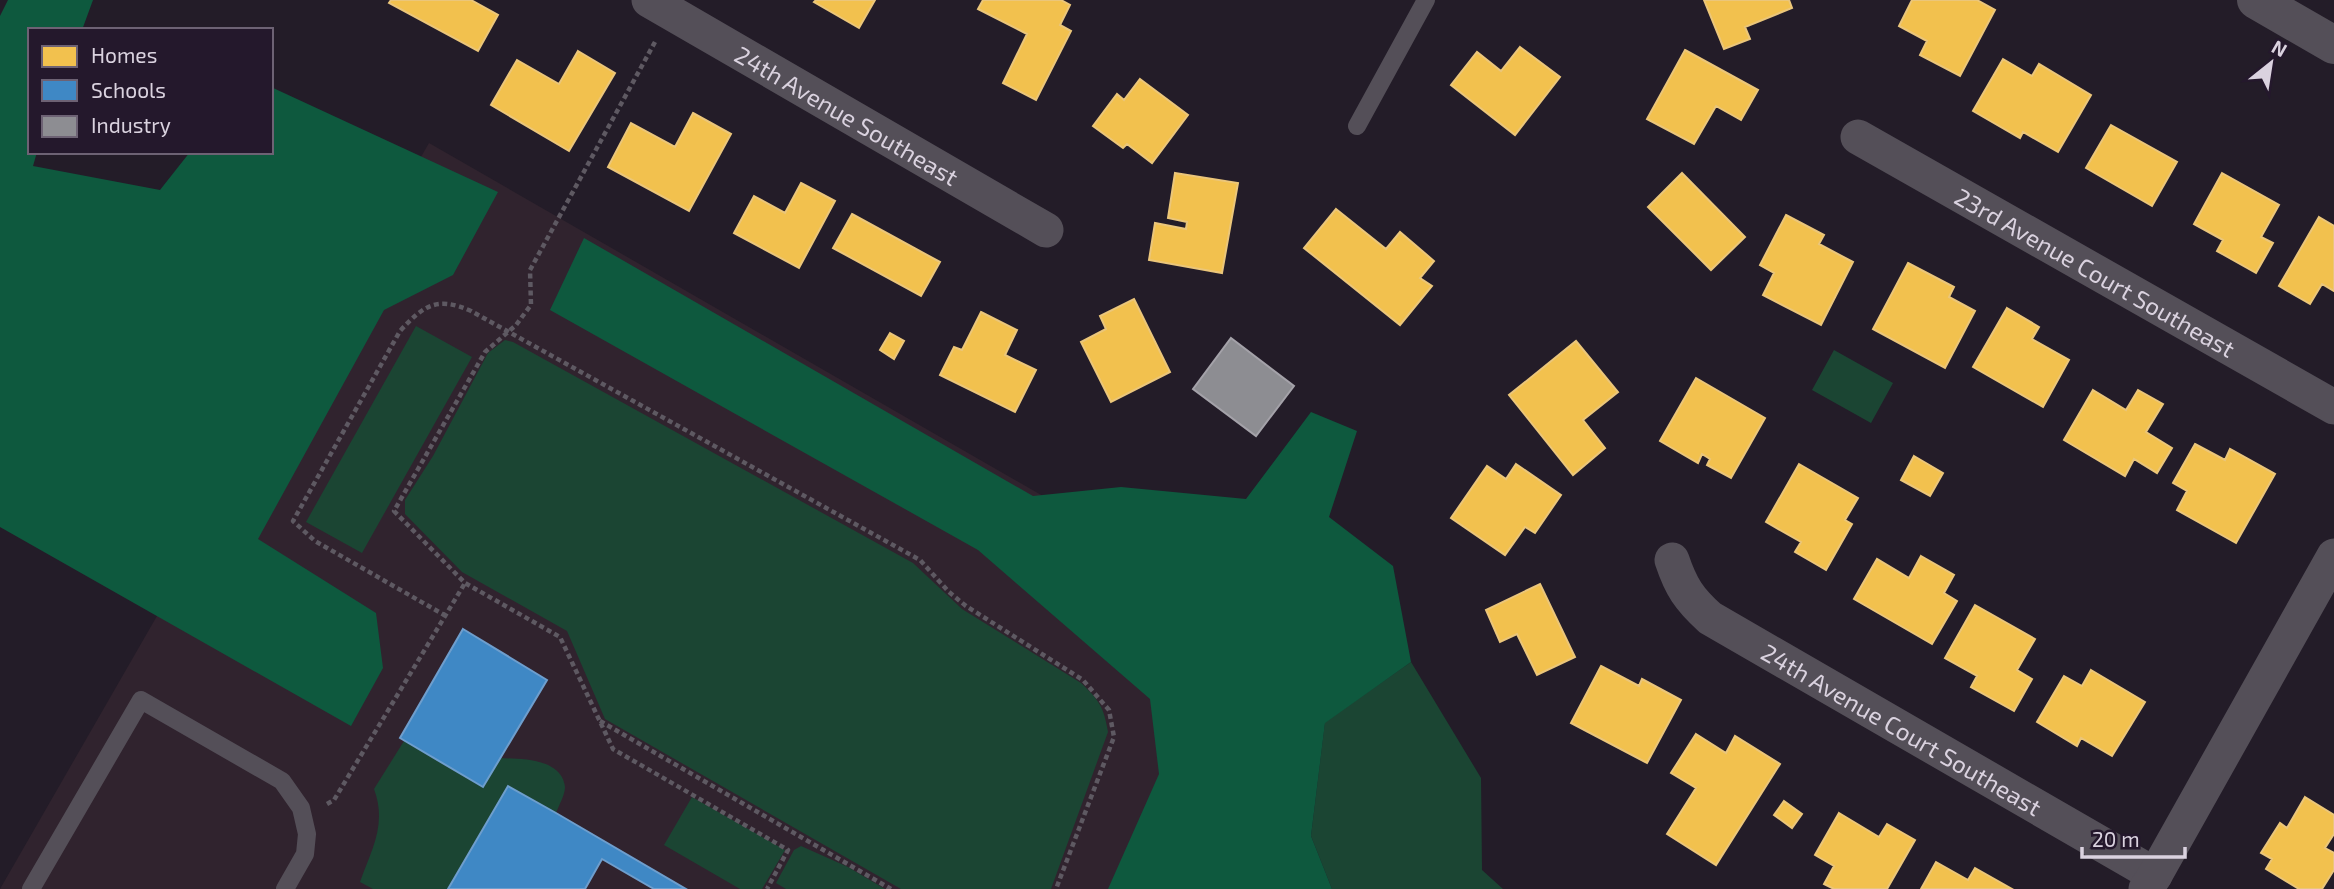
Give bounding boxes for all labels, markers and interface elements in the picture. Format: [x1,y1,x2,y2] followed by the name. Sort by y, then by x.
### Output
[28,28,273,154] legend
[2236,28,2306,98] north arrow
[2268,34,2291,61] text: N
[730,39,964,191] street label: 24th Avenue Southeast
[91,42,157,67] text: Homes
[91,77,166,102] text: Schools
[91,112,171,137] text: Industry
[1950,181,2241,363] street label: 23rd Avenue Court Southeast
[1757,637,2047,821] street label: 24th Avenue Court Southeast
[2082,816,2185,860] scale bar
[2092,826,2140,851] text: 20 m

